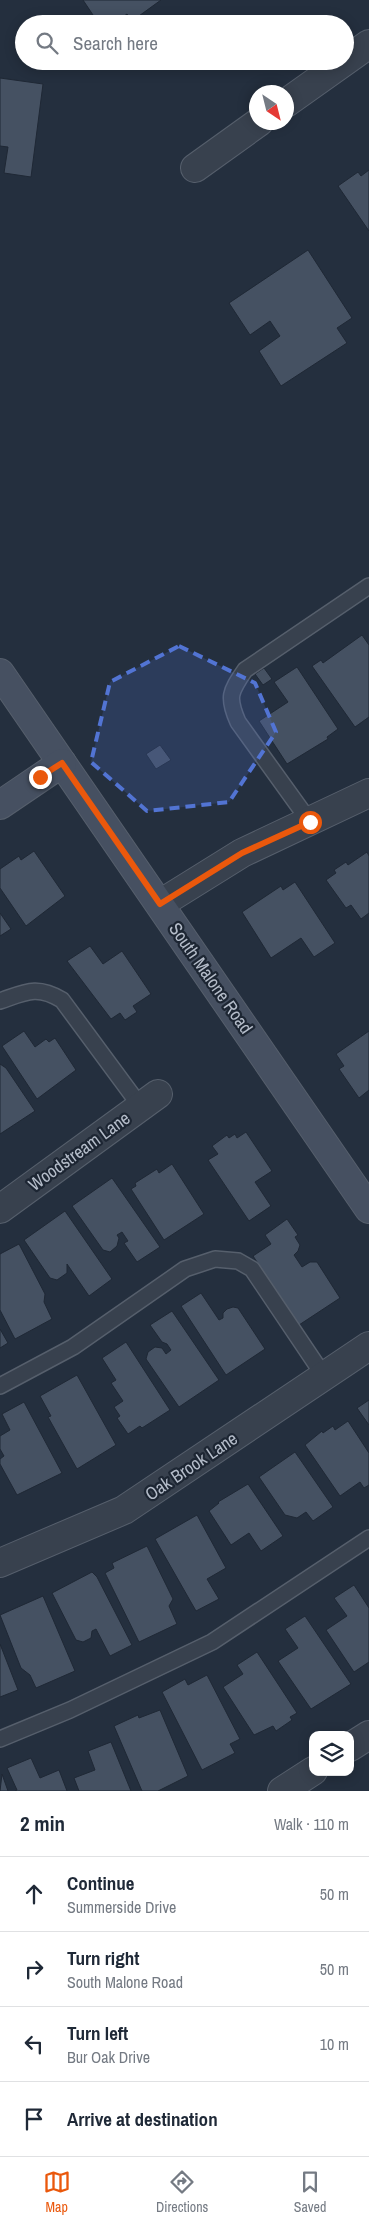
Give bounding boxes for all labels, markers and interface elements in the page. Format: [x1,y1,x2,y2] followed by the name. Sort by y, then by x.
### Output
[15,15,354,70] search box
[33,29,61,57] icon: search
[73,30,158,56] text: Search here
[249,85,294,130] north arrow
[29,766,52,789] route end
[299,811,322,834] route start
[163,917,259,1039] street label: South Malone Road
[23,1106,135,1196] street label: Woodstream Lane
[140,1426,242,1506] street label: Oak Brook Lane
[309,1731,354,1776] map controls
[309,1731,354,1776] button: layers
[20,1809,65,1838] text: 2 min
[274,1813,349,1835] text: Walk · 110 m
[67,1870,135,1896] text: Continue
[20,1880,48,1908] icon: ahead
[320,1883,349,1905] text: 50 m
[67,1896,176,1918] text: Summerside Drive
[67,1945,139,1971] text: Turn right
[20,1955,48,1983] icon: right
[320,1958,349,1980] text: 50 m
[67,1971,183,1993] text: South Malone Road
[67,2020,128,2046] text: Turn left
[20,2030,48,2058] icon: left
[320,2033,349,2055] text: 10 m
[67,2046,150,2068] text: Bur Oak Drive
[20,2105,48,2133] icon: arrive
[67,2106,218,2132] text: Arrive at destination
[43,2168,71,2216] tab: Map
[156,2168,208,2216] tab: Directions
[294,2168,326,2216] tab: Saved

